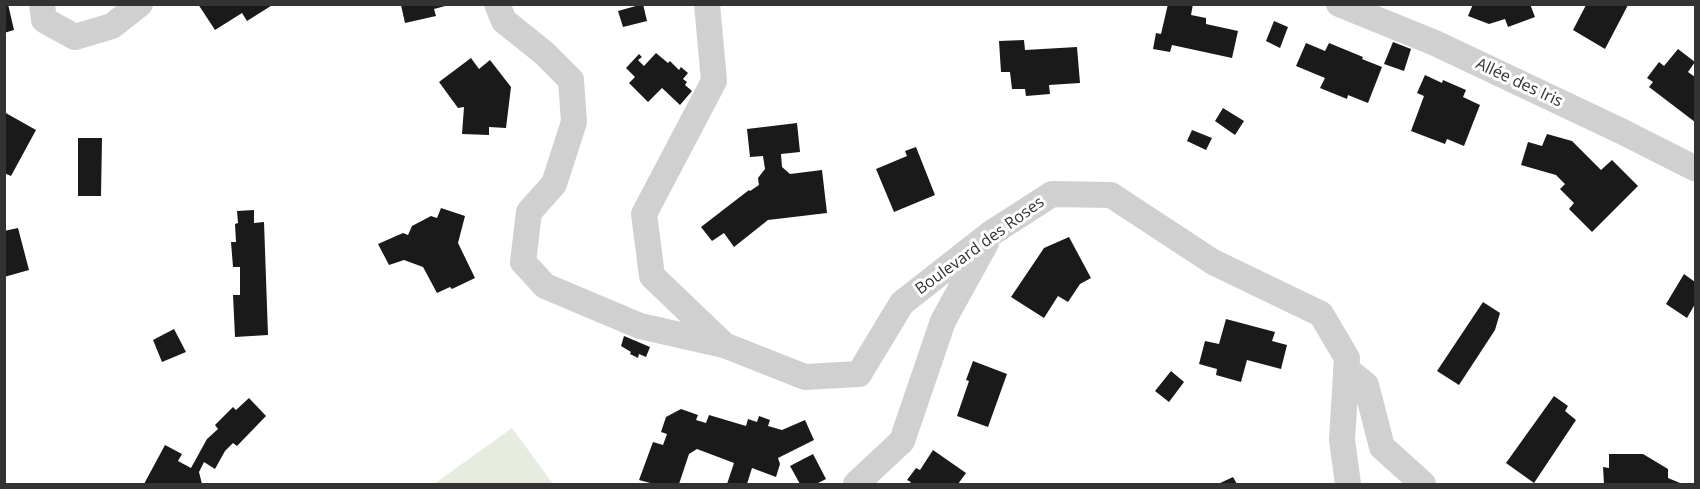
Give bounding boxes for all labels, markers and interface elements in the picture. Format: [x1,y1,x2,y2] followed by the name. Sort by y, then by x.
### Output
[1473,55,1565,111] street label: Allée des Iris
[912,193,1048,299] street label: Boulevard des Roses

